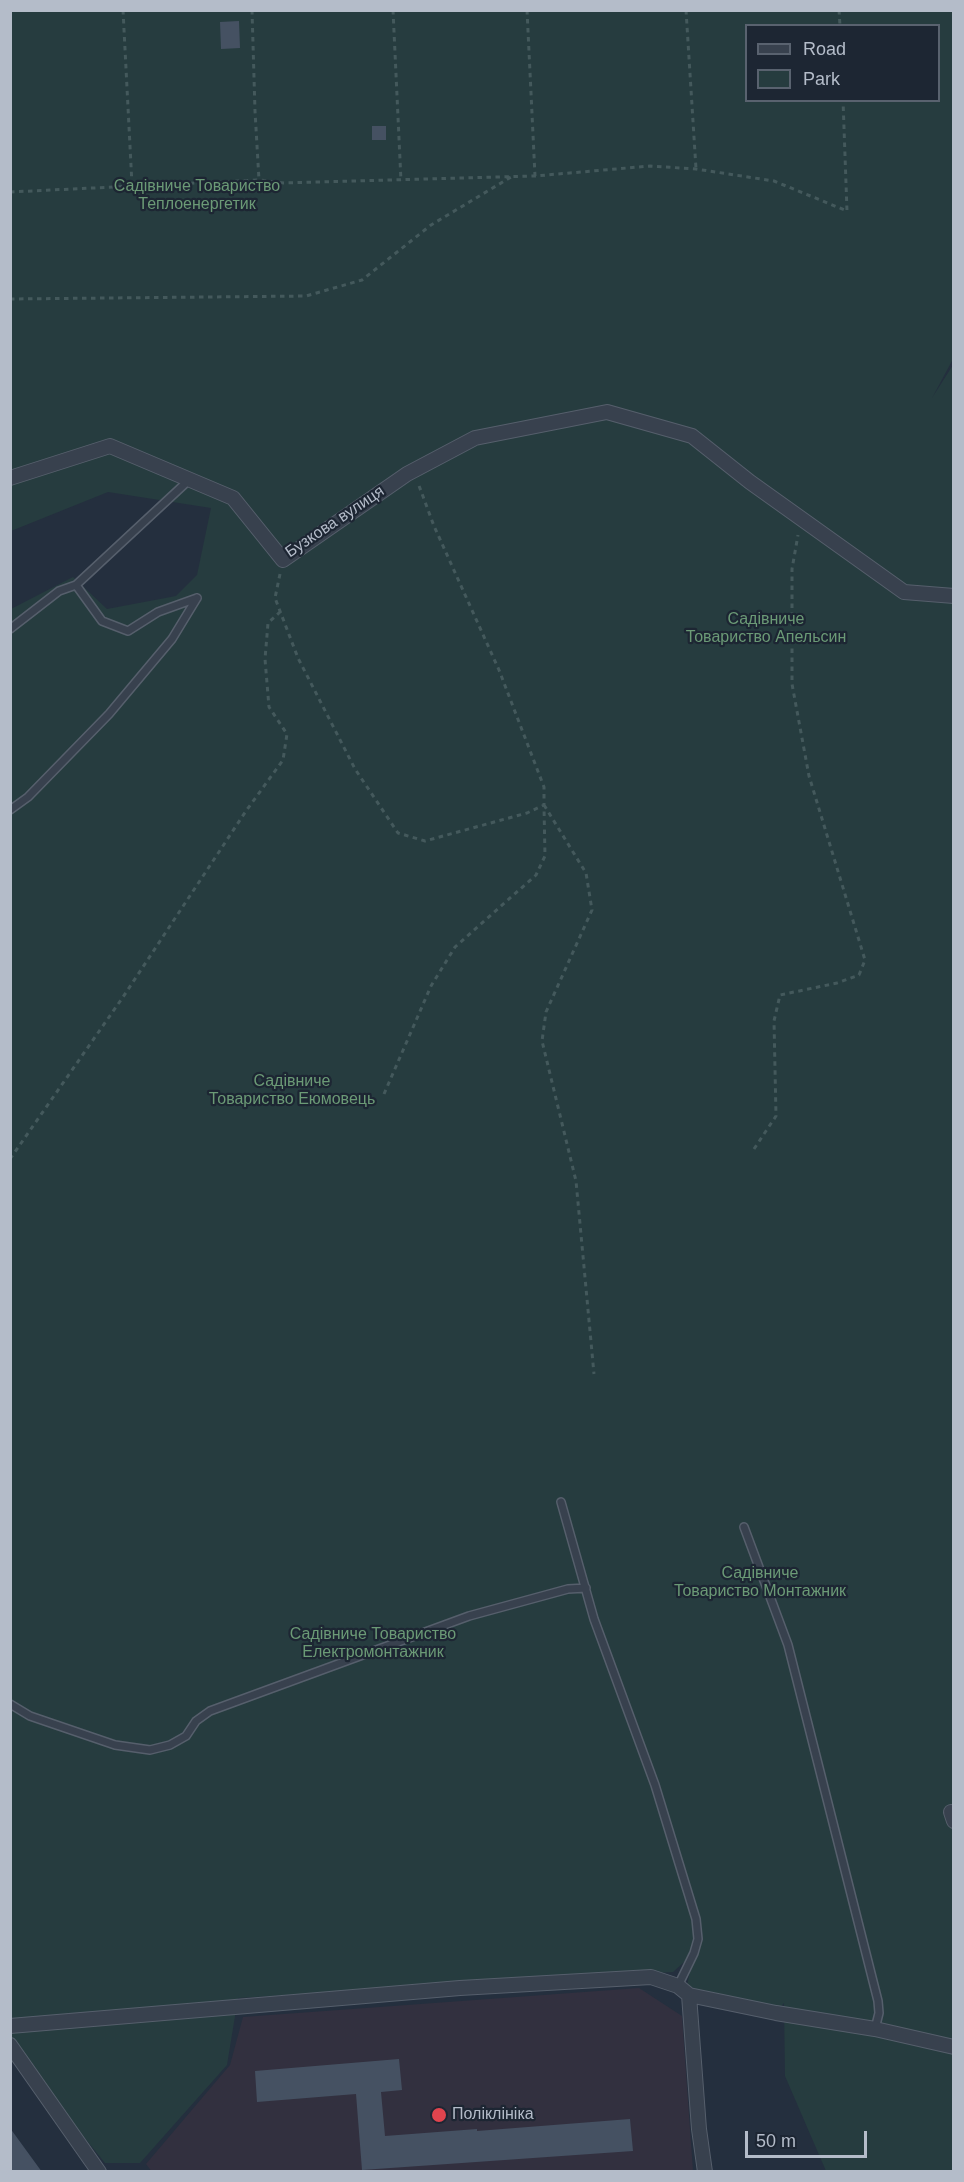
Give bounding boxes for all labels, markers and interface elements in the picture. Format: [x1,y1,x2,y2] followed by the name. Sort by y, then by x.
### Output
[745,24,940,102] legend
[803,39,846,59] text: Road
[803,69,840,89] text: Park
[114,177,280,215] park label: Садівниче Товариство Теплоенергетик
[282,482,388,562] street label: Бузкова вулиця
[686,610,846,648] park label: Садівниче Товариство Апельсин
[209,1072,375,1110] park label: Садівниче Товариство Еюмовець
[674,1564,846,1602] park label: Садівниче Товариство Монтажник
[290,1625,456,1663] park label: Садівниче Товариство Електромонтажник
[452,2105,534,2125] place label: Поліклініка
[430,2106,448,2124] marker: Поліклініка
[748,2119,870,2157] scale bar
[756,2131,796,2151] text: 50 m

